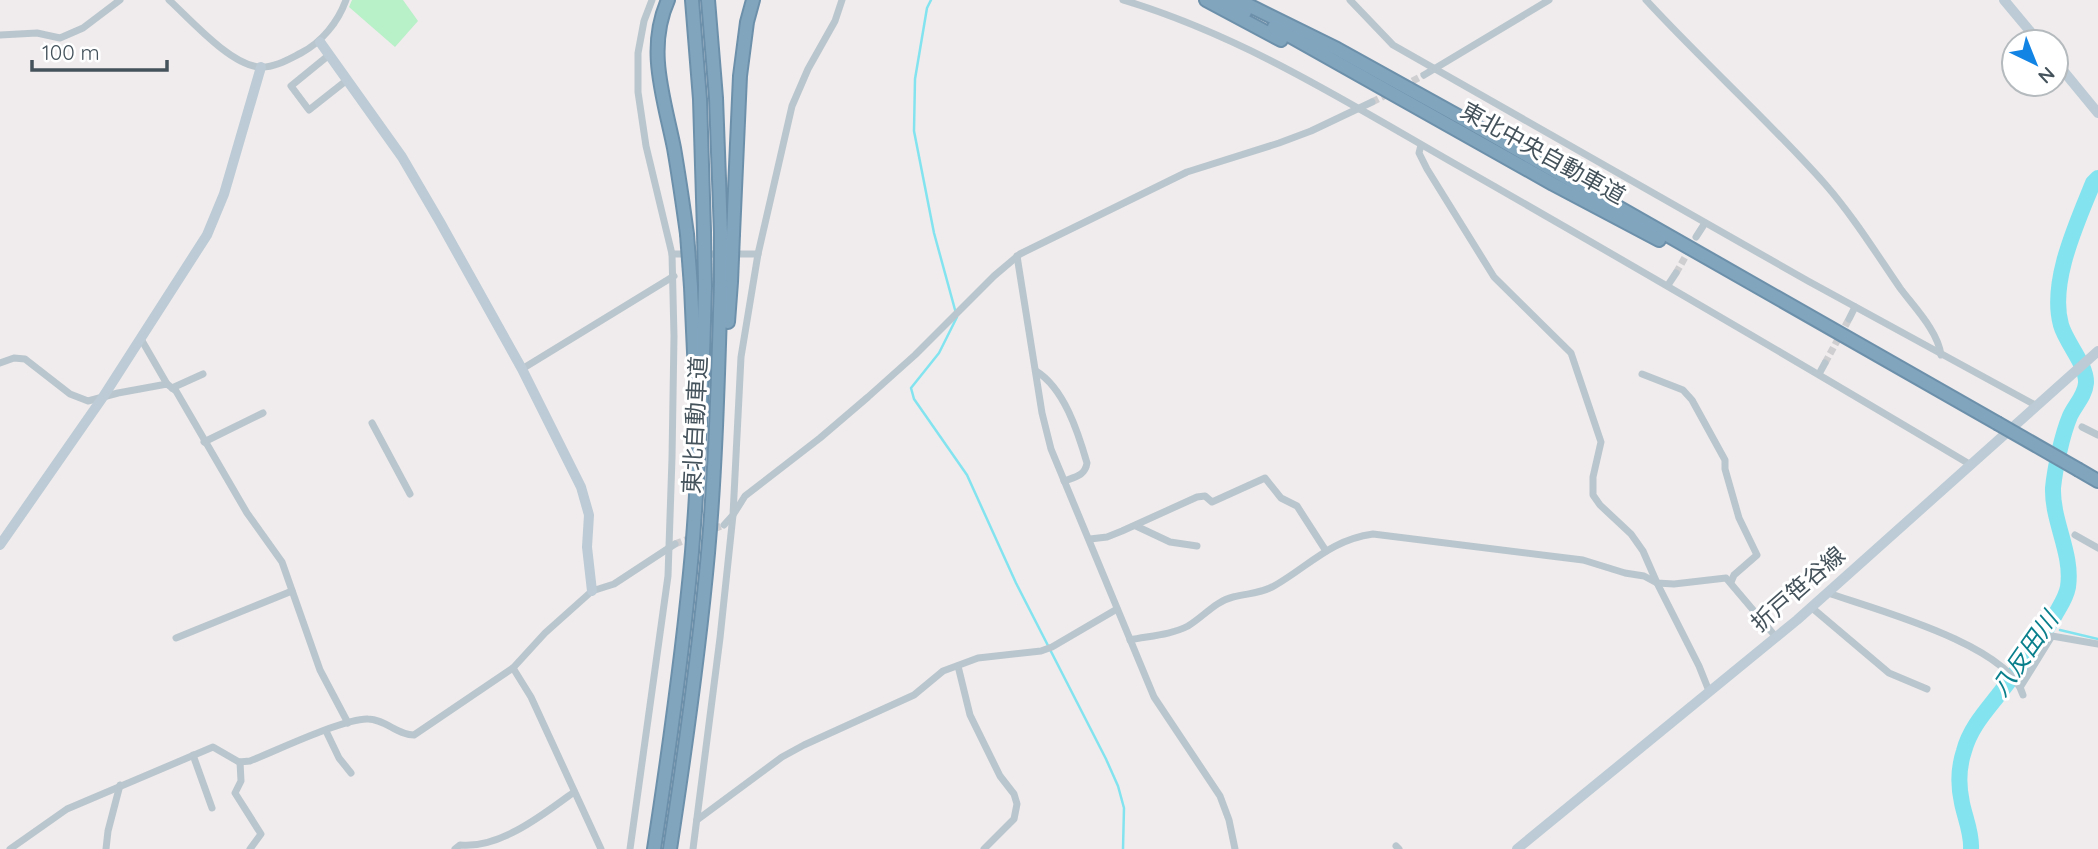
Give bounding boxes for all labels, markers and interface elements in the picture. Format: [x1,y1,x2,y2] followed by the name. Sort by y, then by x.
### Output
[32,28,166,72] scale bar
[2000,28,2070,98] north arrow
[42,39,100,65] text: 100 m
[2033,62,2060,89] text: N
[1456,95,1631,210] street label: 東北中央自動車道
[676,355,713,495] street label: 東北自動車道
[1745,540,1851,637] street label: 折戸笹谷線
[1984,603,2066,701] water label: 八反田川

